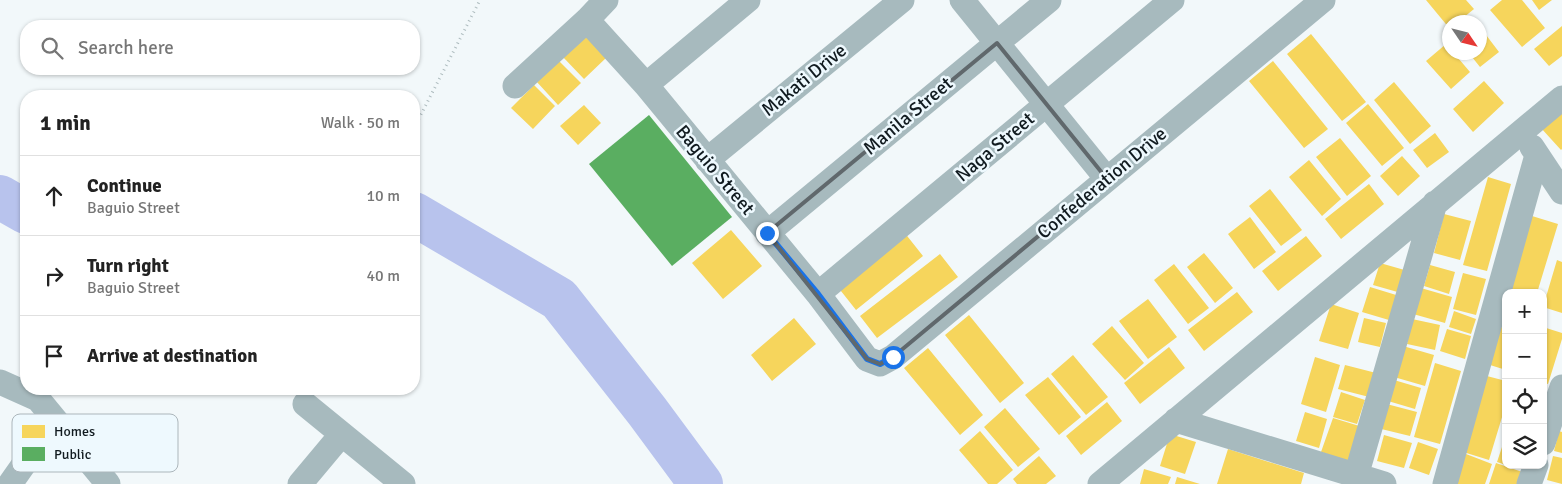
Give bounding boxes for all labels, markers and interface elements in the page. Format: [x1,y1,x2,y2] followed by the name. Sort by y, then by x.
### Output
[1442,15,1487,60] north arrow
[20,20,420,75] search box
[38,34,66,62] icon: search
[78,36,174,60] text: Search here
[757,38,851,122] street label: Makati Drive
[858,71,958,160] street label: Manila Street
[951,107,1040,187] street label: Naga Street
[40,110,91,136] text: 1 min
[321,113,400,133] text: Walk · 50 m
[670,120,760,220] street label: Baguio Street
[1032,122,1172,244] street label: Confederation Drive
[87,174,162,198] text: Continue
[40,182,68,210] icon: ahead
[366,186,400,206] text: 10 m
[87,198,180,218] text: Baguio Street
[756,222,779,245] route end
[87,254,169,278] text: Turn right
[40,262,68,290] icon: right
[366,266,400,286] text: 40 m
[87,278,180,298] text: Baguio Street
[1502,289,1547,469] map controls
[1502,289,1547,334] button: +
[1502,334,1547,379] button: −
[40,342,68,370] icon: arrive
[87,344,258,368] text: Arrive at destination
[882,346,905,369] route start
[1502,379,1547,424] button: locate
[12,414,178,472] legend
[54,423,95,440] text: Homes
[1502,424,1547,469] button: layers
[54,446,92,463] text: Public

